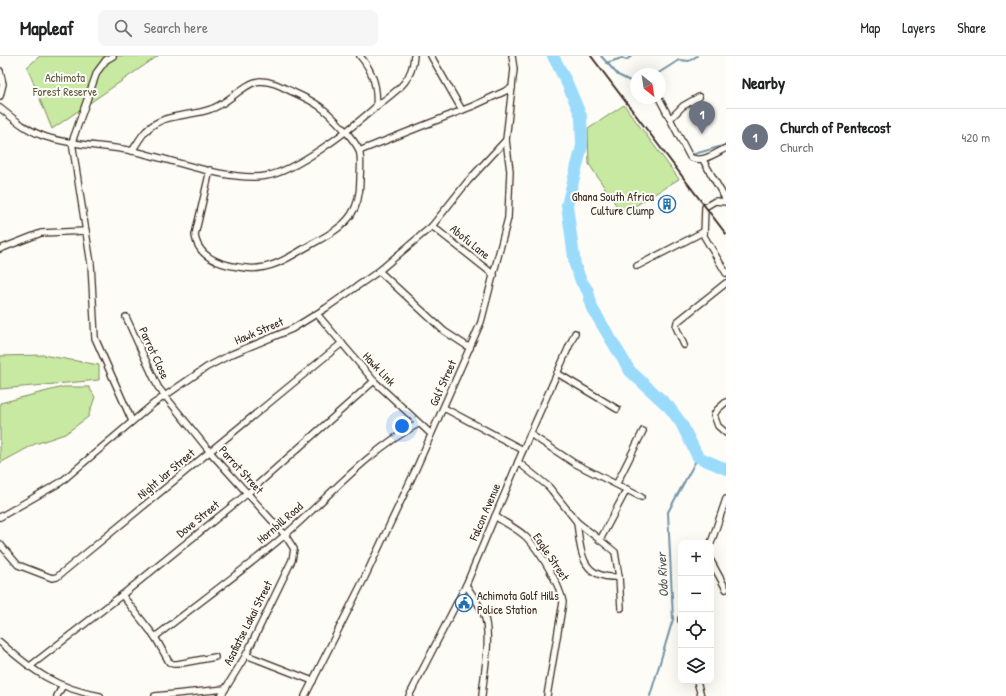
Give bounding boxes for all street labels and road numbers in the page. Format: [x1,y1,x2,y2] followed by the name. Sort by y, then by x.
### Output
[447,220,494,263] street label: Abofu Lane
[232,312,287,348] street label: Hawk Street
[135,324,174,382] street label: Parrot Close
[359,348,400,390] street label: Hawk Link
[425,356,461,409] street label: Golf Street
[215,442,268,498] street label: Parrot Street
[133,444,199,503] street label: Night Jar Street
[465,480,504,544] street label: Falcon Avenue
[173,495,223,541] street label: Dove Street
[253,498,307,547] street label: Hornbill Road
[529,530,574,585] street label: Eagle Street
[219,577,277,668] street label: Asafiatse Lakai Street

